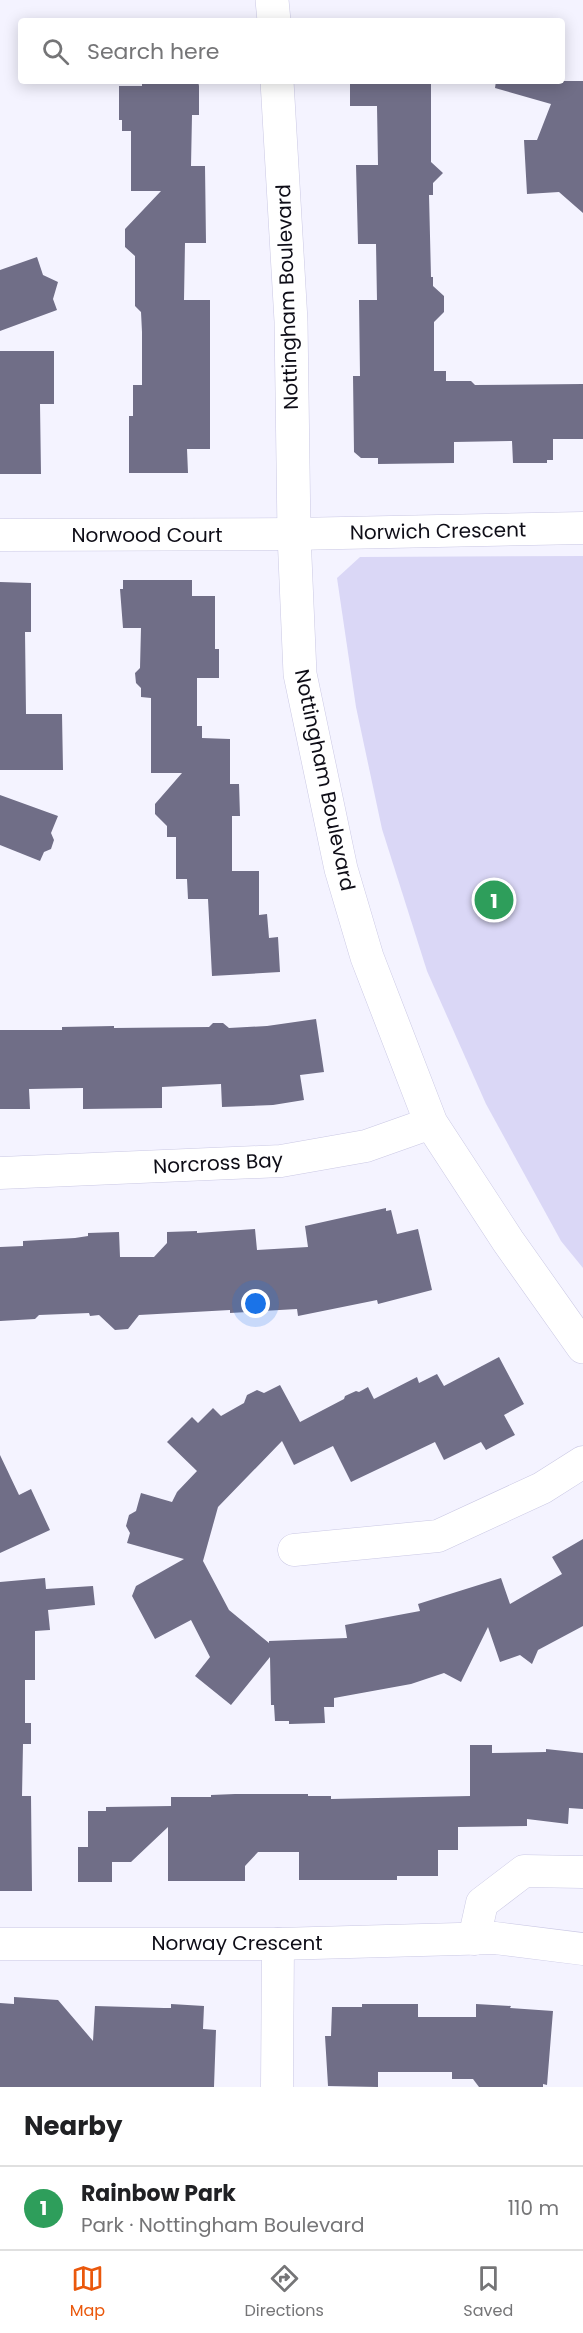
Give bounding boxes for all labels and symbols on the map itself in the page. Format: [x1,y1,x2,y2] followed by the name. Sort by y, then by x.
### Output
[269,184,305,410] street label: Nottingham Boulevard
[350,515,526,547] street label: Norwich Crescent
[72,521,222,549] street label: Norwood Court
[288,667,362,893] street label: Nottingham Boulevard
[474,878,514,922] pin: 1
[152,1146,284,1180] street label: Norcross Bay
[241,1289,270,1318] your location
[151,1929,323,1957] street label: Norway Crescent

